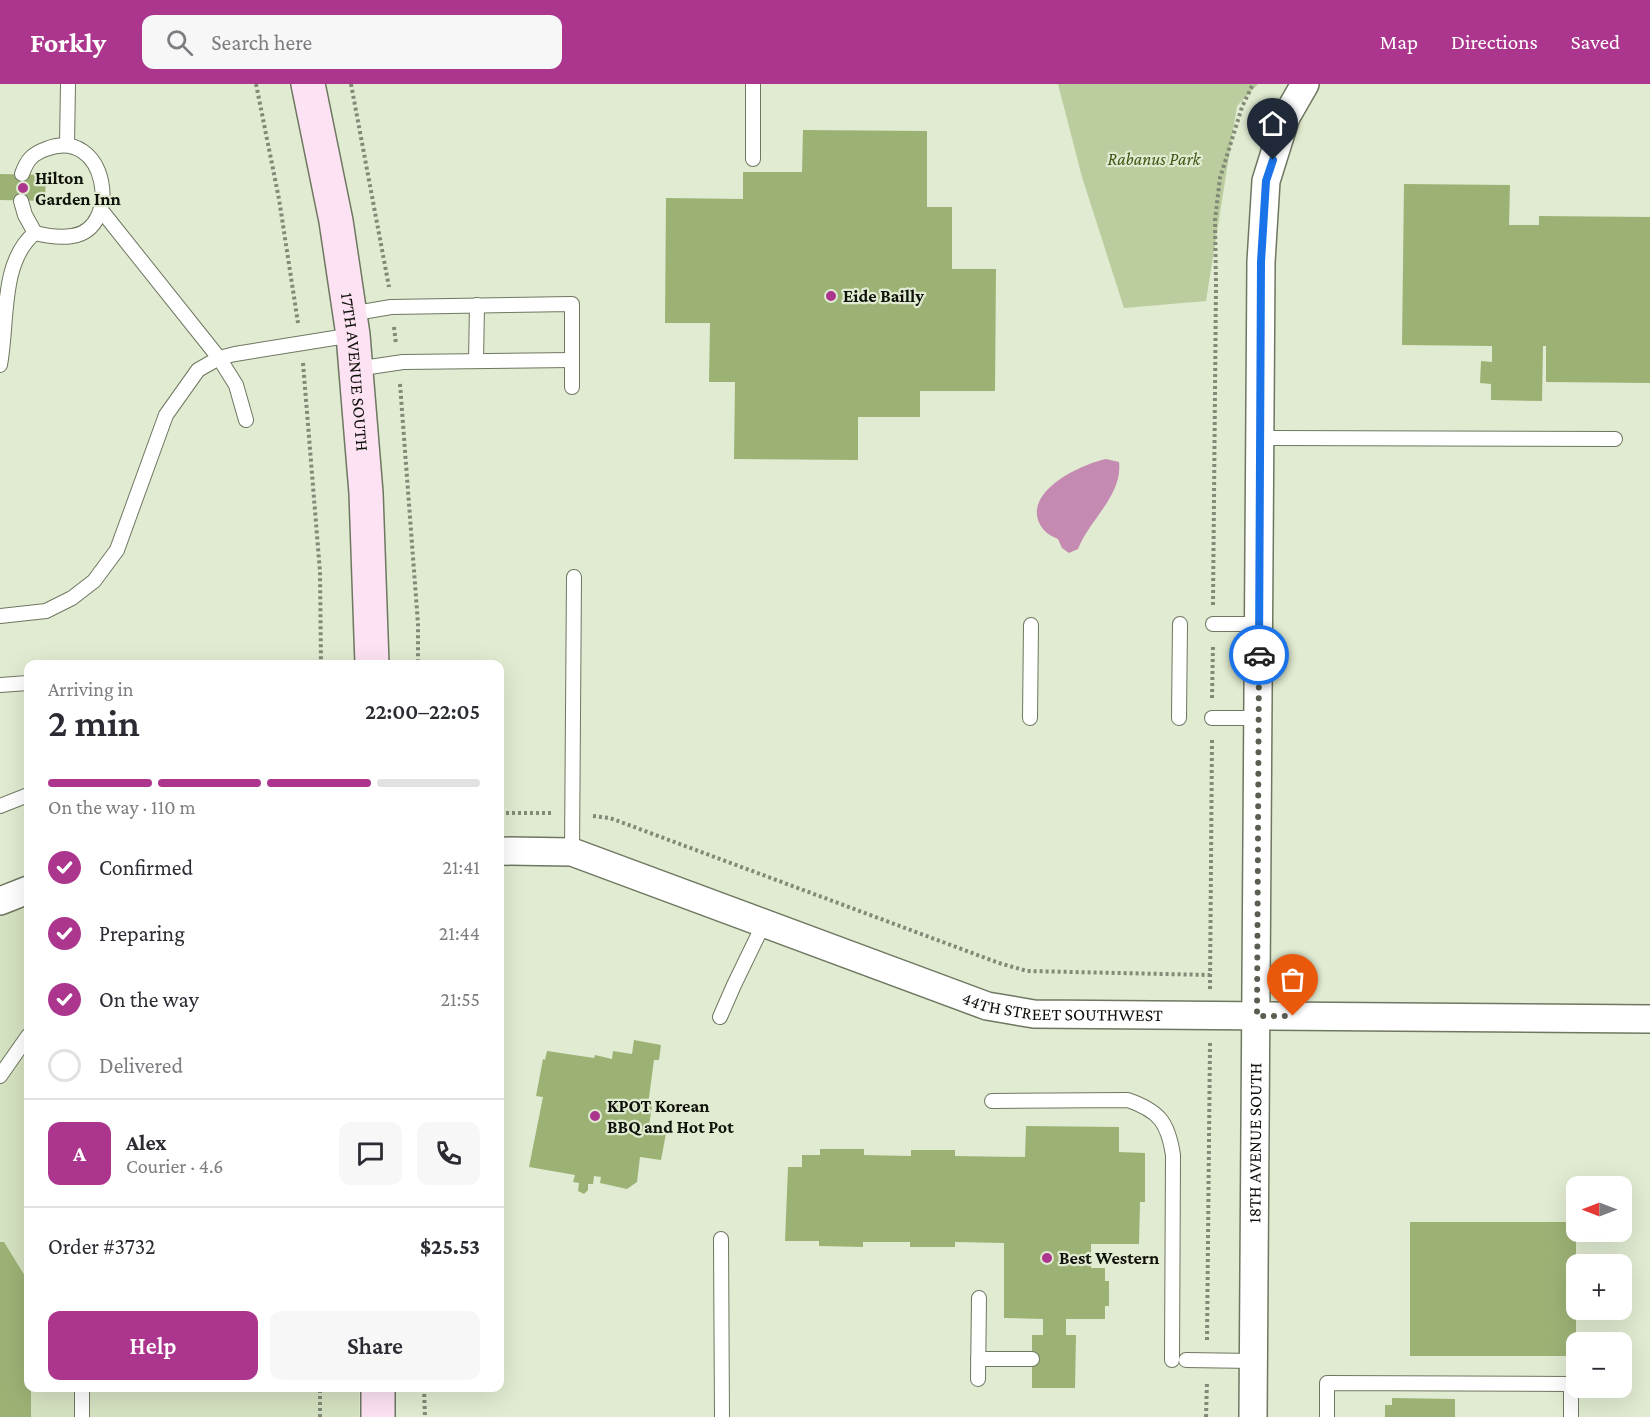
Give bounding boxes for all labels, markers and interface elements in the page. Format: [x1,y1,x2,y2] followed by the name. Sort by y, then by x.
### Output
[142,15,562,69] search box
[163,26,196,59] icon: search
[30,27,106,58] text: Forkly
[211,30,312,55] text: Search here
[1380,30,1418,54] text: Map
[1451,30,1538,54] text: Directions
[1571,30,1620,54] text: Saved
[1247,98,1298,160] pin
[1256,107,1289,140] icon: home
[1108,149,1202,169] park label: Rabanus Park
[35,168,122,209] place label: Hilton Garden Inn
[16,181,30,195] marker: Hilton Garden Inn
[843,286,924,306] place label: Eide Bailly
[824,289,838,303] marker: Eide Bailly
[337,291,373,452] street label: 17TH AVENUE SOUTH
[1229,625,1289,685] courier
[1243,639,1276,672] icon: car
[48,678,133,700] text: Arriving in
[365,699,480,724] text: 22:00–22:05
[48,701,140,744] text: 2 min
[48,796,195,818] text: On the way · 110 m
[48,851,81,884] icon: check
[99,855,193,880] text: Confirmed
[442,856,480,878] text: 21:41
[48,917,81,950] icon: check
[99,921,185,946] text: Preparing
[439,922,480,944] text: 21:44
[1267,954,1318,1016] pin
[1276,963,1309,996] icon: bag
[48,983,81,1016] icon: check
[99,987,199,1012] text: On the way
[441,988,480,1010] text: 21:55
[959,988,1163,1025] street label: 44TH STREET SOUTHWEST
[99,1053,183,1078] text: Delivered
[1244,1062,1265,1224] street label: 18TH AVENUE SOUTH
[607,1096,734,1137] place label: KPOT Korean BBQ and Hot Pot
[588,1109,602,1123] marker: KPOT Korean BBQ and Hot Pot
[339,1122,402,1185] button: chat
[417,1122,480,1185] button: phone
[126,1130,167,1155] text: Alex
[73,1141,86,1166] text: A
[126,1155,224,1177] text: Courier · 4.6
[1566,1176,1632,1242] north arrow
[1566,1176,1632,1398] map controls
[48,1234,156,1259] text: Order #3732
[420,1234,480,1259] text: $25.53
[1059,1248,1160,1268] place label: Best Western
[1040,1251,1054,1265] marker: Best Western
[1566,1254,1632,1320] button: +
[48,1311,258,1380] button: Help
[270,1311,480,1380] button: Share
[1566,1332,1632,1398] button: −

